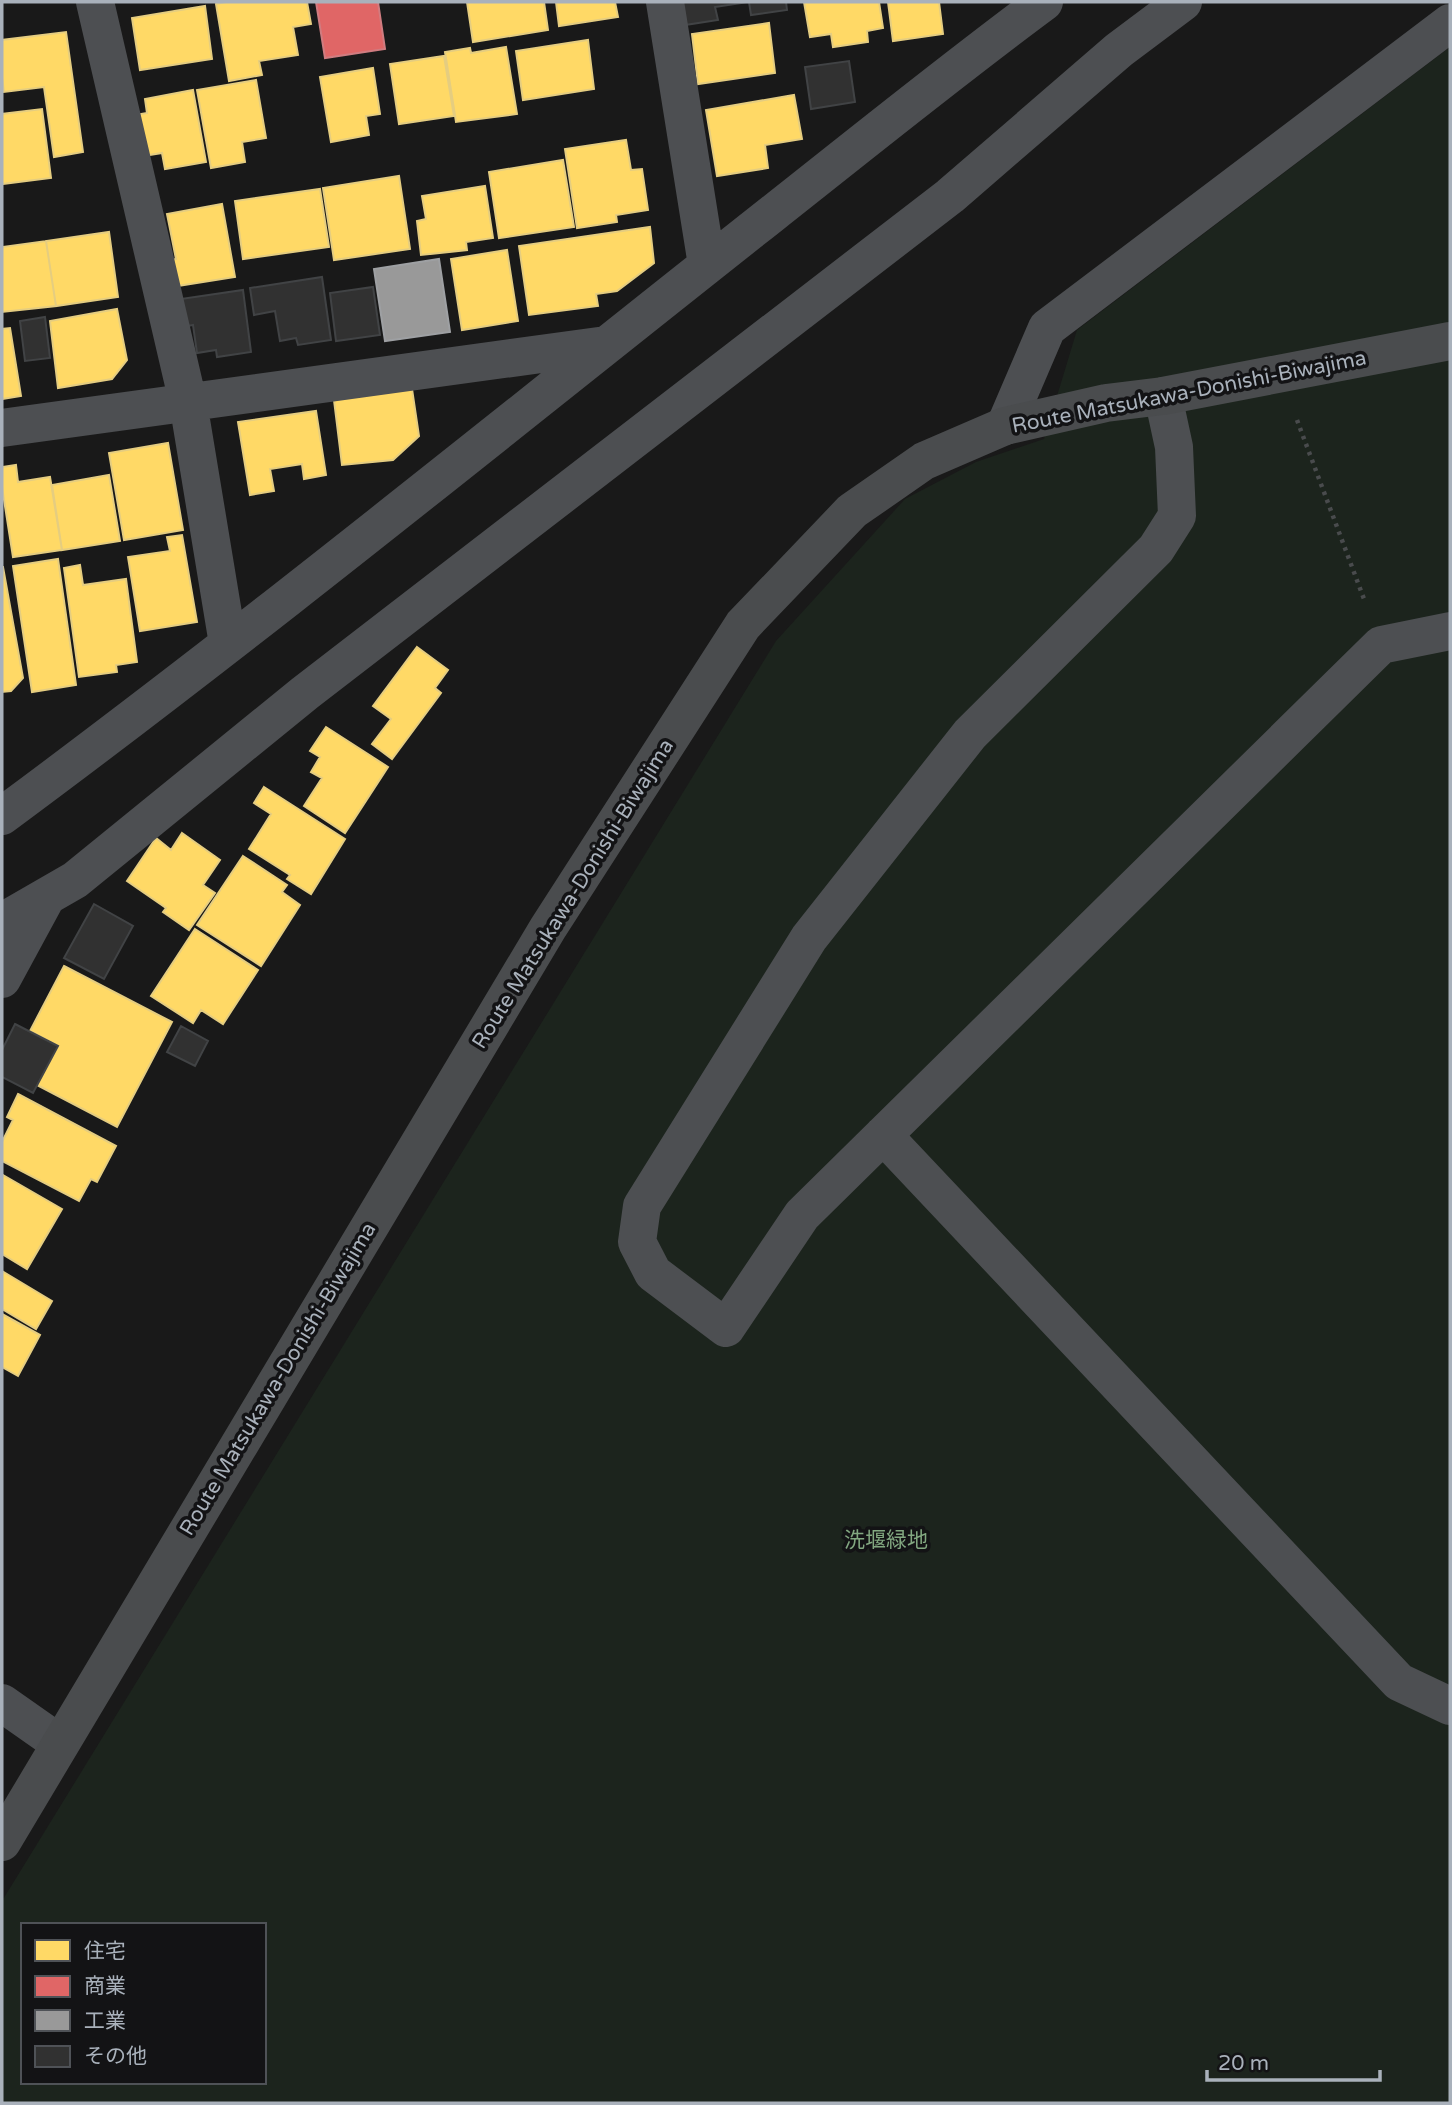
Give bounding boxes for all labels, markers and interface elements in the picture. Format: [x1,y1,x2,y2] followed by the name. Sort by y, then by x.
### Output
[1010,345,1368,439] street label: Route Matsukawa-Donishi-Biwajima
[467,734,679,1054] street label: Route Matsukawa-Donishi-Biwajima
[174,1218,382,1540] street label: Route Matsukawa-Donishi-Biwajima
[844,1528,928,1553] park label: 洗堰緑地
[21,1923,266,2084] legend
[84,1939,126,1964] text: 住宅
[84,1974,126,1999] text: 商業
[84,2009,126,2034] text: 工業
[1207,2038,1380,2082] scale bar
[84,2044,147,2069] text: その他
[1218,2051,1269,2076] text: 20 m

